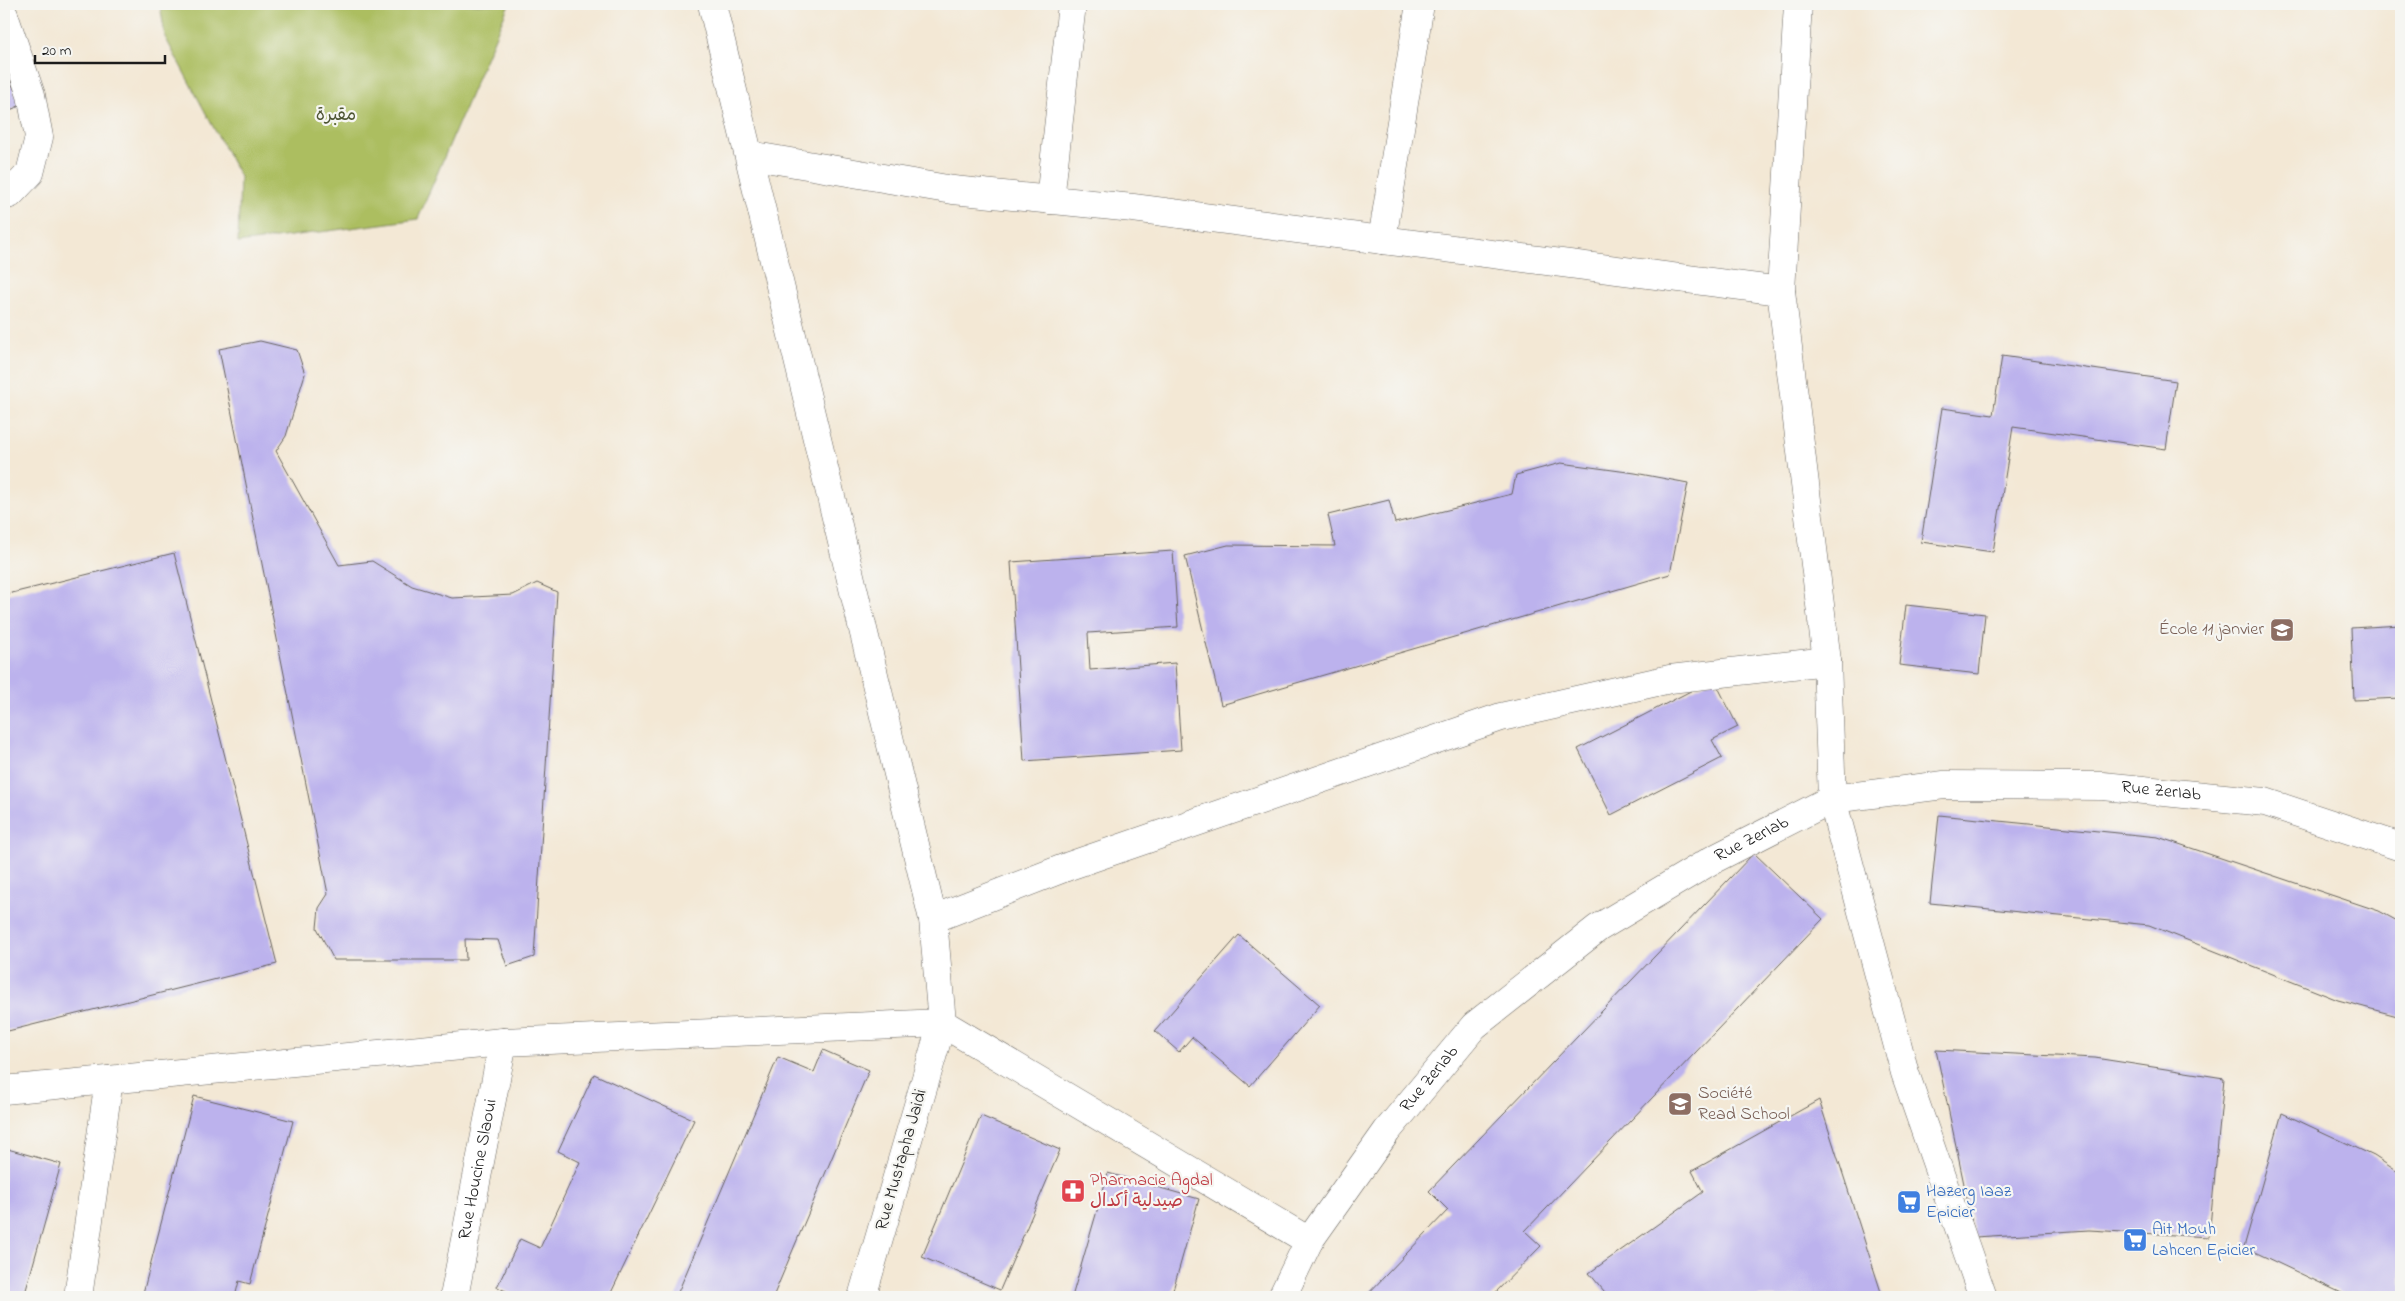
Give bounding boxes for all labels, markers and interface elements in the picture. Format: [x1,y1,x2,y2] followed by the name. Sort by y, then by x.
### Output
[35,32,165,64] scale bar
[42,40,72,62] text: 20 m
[316,103,356,129] park label: مقبرة
[2159,617,2264,643] place label: École 11 janvier
[2269,617,2295,643] school or university icon: École 11 janvier
[2120,775,2203,809] street label: Rue ZerIab
[1710,810,1794,869] street label: Rue ZerIab
[1394,1040,1466,1119] street label: Rue ZerIab
[1698,1081,1790,1128] place label: Société Read School
[869,1086,935,1234] street label: Rue Mustapha Jaidi
[1667,1091,1693,1117] school or university icon: Société Read School
[452,1097,505,1242] street label: Rue Houcine Slaoui
[1090,1168,1213,1215] place label: Pharmacie Agdal صيدلية أكدال
[1060,1178,1086,1204] pharmacy icon: Pharmacie Agdal صيدلية أكدال
[1926,1179,2012,1226] place label: Hazerg Iaaz Epicier
[1896,1189,1922,1215] supermarket icon: Hazerg Iaaz Epicier
[2152,1217,2256,1264] place label: Ait Mouh Lahcen Epicier
[2122,1227,2148,1253] supermarket icon: Ait Mouh Lahcen Epicier

